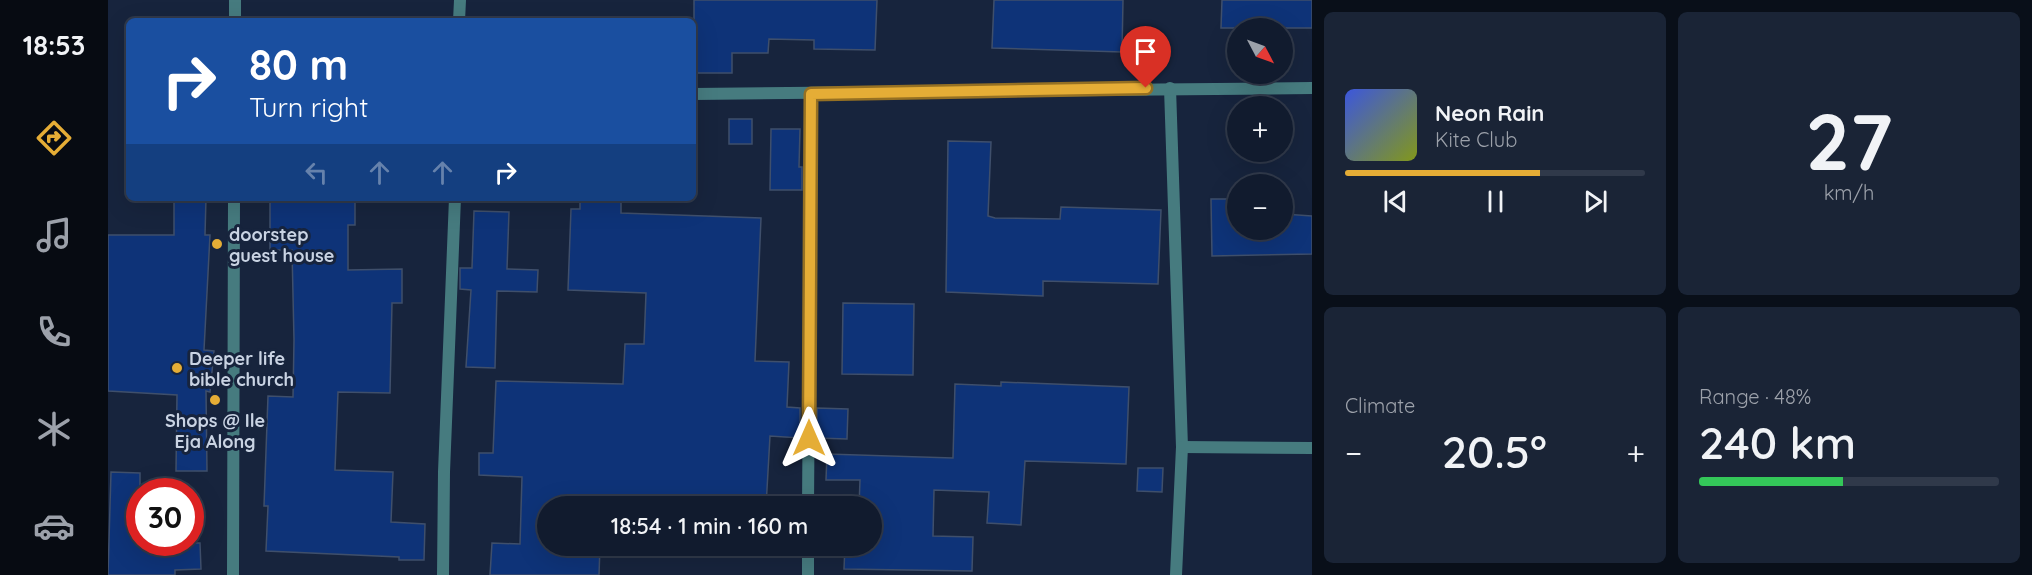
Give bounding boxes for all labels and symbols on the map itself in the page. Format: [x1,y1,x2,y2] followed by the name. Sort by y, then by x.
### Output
[1227,18,1293,84] north arrow
[1120,26,1171,88] pin
[229,223,334,267] place label: doorstep guest house
[210,237,224,251] marker: doorstep guest house
[189,347,294,391] place label: Deeper life bible church
[170,361,184,375] marker: Deeper life bible church
[208,393,222,407] marker: Shops @ Ile Eja Along
[777,406,841,470] position arrow
[165,409,265,453] place label: Shops @ Ile Eja Along
[126,478,204,556] speed limit sign: 30

